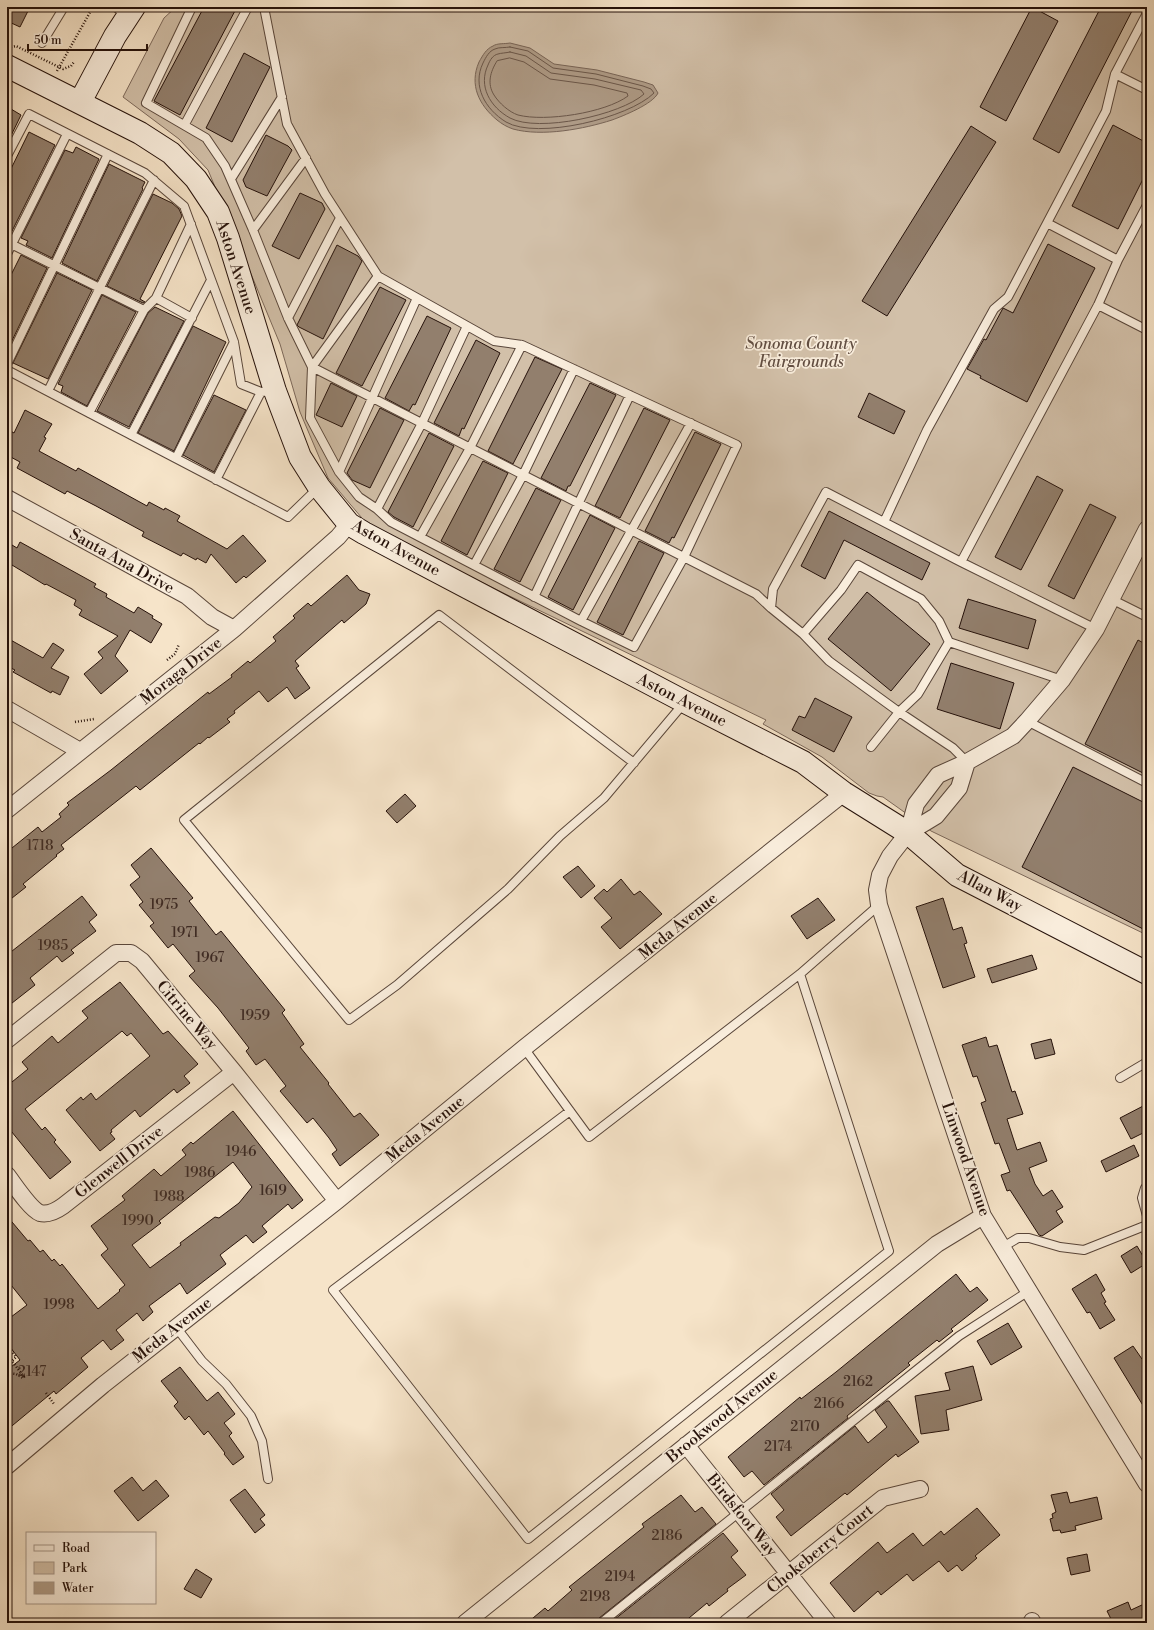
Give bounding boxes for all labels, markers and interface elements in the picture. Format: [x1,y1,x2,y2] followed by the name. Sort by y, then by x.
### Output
[28,26,147,52] scale bar
[34,33,62,48] text: 50 m
[211,216,261,317] street label: Aston Avenue
[745,334,857,372] park label: Sonoma County Fairgrounds
[347,515,444,581] street label: Aston Avenue
[66,524,178,598] street label: Santa Ana Drive
[136,633,226,709] street label: Moraga Drive
[633,668,730,731] street label: Aston Avenue
[26,837,54,855] house number: 1718
[953,865,1026,917] street label: Allan Way
[635,888,721,964] street label: Meda Avenue
[150,896,179,914] house number: 1975
[171,924,199,942] house number: 1971
[38,937,68,955] house number: 1985
[196,949,224,967] house number: 1967
[152,976,222,1054] street label: Citrine Way
[240,1007,270,1025] house number: 1959
[382,1091,468,1167] street label: Meda Avenue
[937,1099,995,1219] street label: Linwood Avenue
[71,1121,167,1203] street label: Glenwell Drive
[226,1143,257,1161] house number: 1946
[184,1164,216,1182] house number: 1986
[259,1182,287,1200] house number: 1619
[153,1188,185,1206] house number: 1988
[122,1212,154,1230] house number: 1990
[128,1293,216,1367] street label: Meda Avenue
[43,1296,75,1314] house number: 1998
[18,1363,46,1381] house number: 2147
[661,1365,782,1468] street label: Brookwood Avenue
[843,1373,873,1391] house number: 2162
[814,1395,845,1413] house number: 2166
[790,1418,820,1436] house number: 2170
[764,1438,792,1456] house number: 2174
[702,1469,782,1561] street label: Birdsfoot Way
[763,1500,877,1598] street label: Chokeberry Court
[652,1527,683,1545] house number: 2186
[26,1532,156,1604] legend
[62,1541,90,1556] text: Road
[62,1561,88,1576] text: Park
[605,1568,635,1586] house number: 2194
[61,1581,94,1596] text: Water
[580,1588,610,1606] house number: 2198

